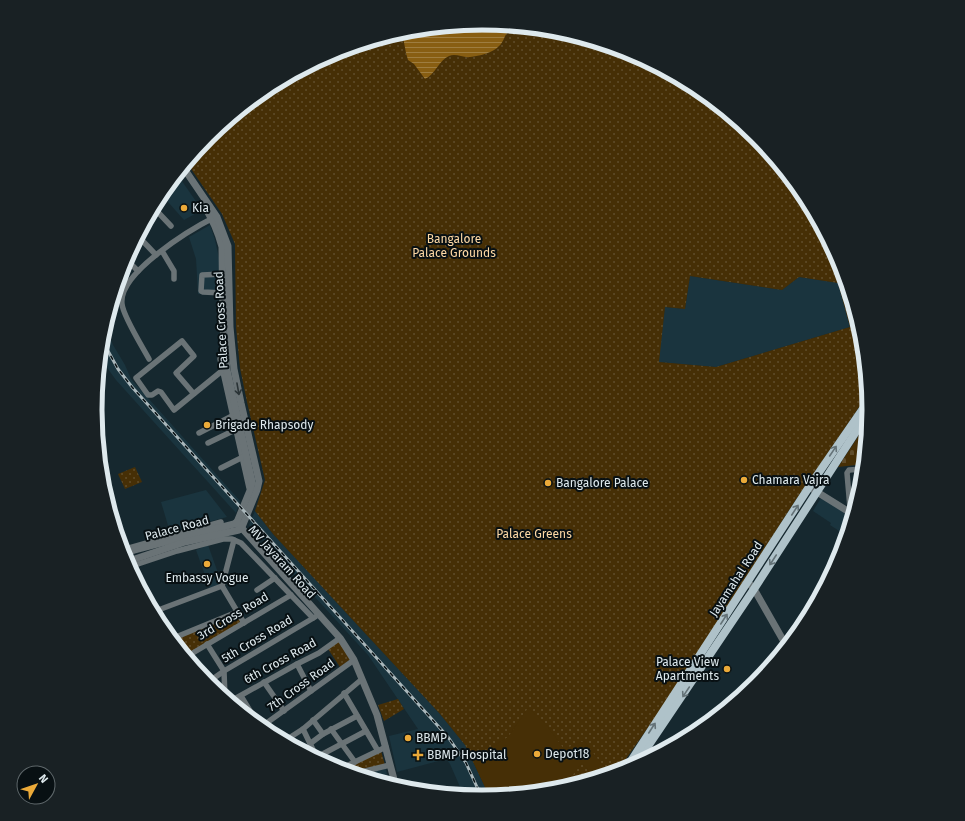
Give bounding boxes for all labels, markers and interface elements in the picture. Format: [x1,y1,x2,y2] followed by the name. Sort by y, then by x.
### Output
[192,201,209,215] place label: Kia
[179,203,189,213] marker: Kia
[412,232,496,260] park label: Bangalore Palace Grounds
[211,271,231,369] street label: Palace Cross Road
[234,382,242,395] one-way arrow
[215,418,313,432] place label: Brigade Rhapsody
[202,420,212,430] marker: Brigade Rhapsody
[829,446,837,457] one-way arrow
[752,473,830,487] place label: Chamara Vajra
[739,475,749,485] marker: Chamara Vajra
[556,476,648,490] place label: Bangalore Palace
[543,478,553,488] marker: Bangalore Palace
[791,504,799,516] one-way arrow
[144,513,210,543] street label: Palace Road
[246,523,318,601] street label: MV Jayaram Road
[496,527,572,541] park label: Palace Greens
[706,539,766,619] street label: Jayamahal Road
[769,554,777,565] one-way arrow
[202,559,212,569] marker: Embassy Vogue
[166,571,249,585] place label: Embassy Vogue
[195,589,271,643] street label: 3rd Cross Road
[219,612,295,666] street label: 5th Cross Road
[720,614,728,625] one-way arrow
[241,635,319,687] street label: 6th Cross Road
[656,655,719,683] place label: Palace View Apartments
[265,656,337,714] street label: 7th Cross Road
[722,664,732,674] marker: Palace View Apartments
[681,686,690,697] one-way arrow
[649,722,657,734] one-way arrow
[416,731,447,745] place label: BBMP
[403,733,413,743] marker: BBMP
[545,747,590,761] place label: Depot18
[427,748,507,762] place label: BBMP Hospital
[412,749,424,761] marker: BBMP Hospital
[532,749,542,759] marker: Depot18
[16,765,56,805] north arrow
[36,772,51,786] text: N

